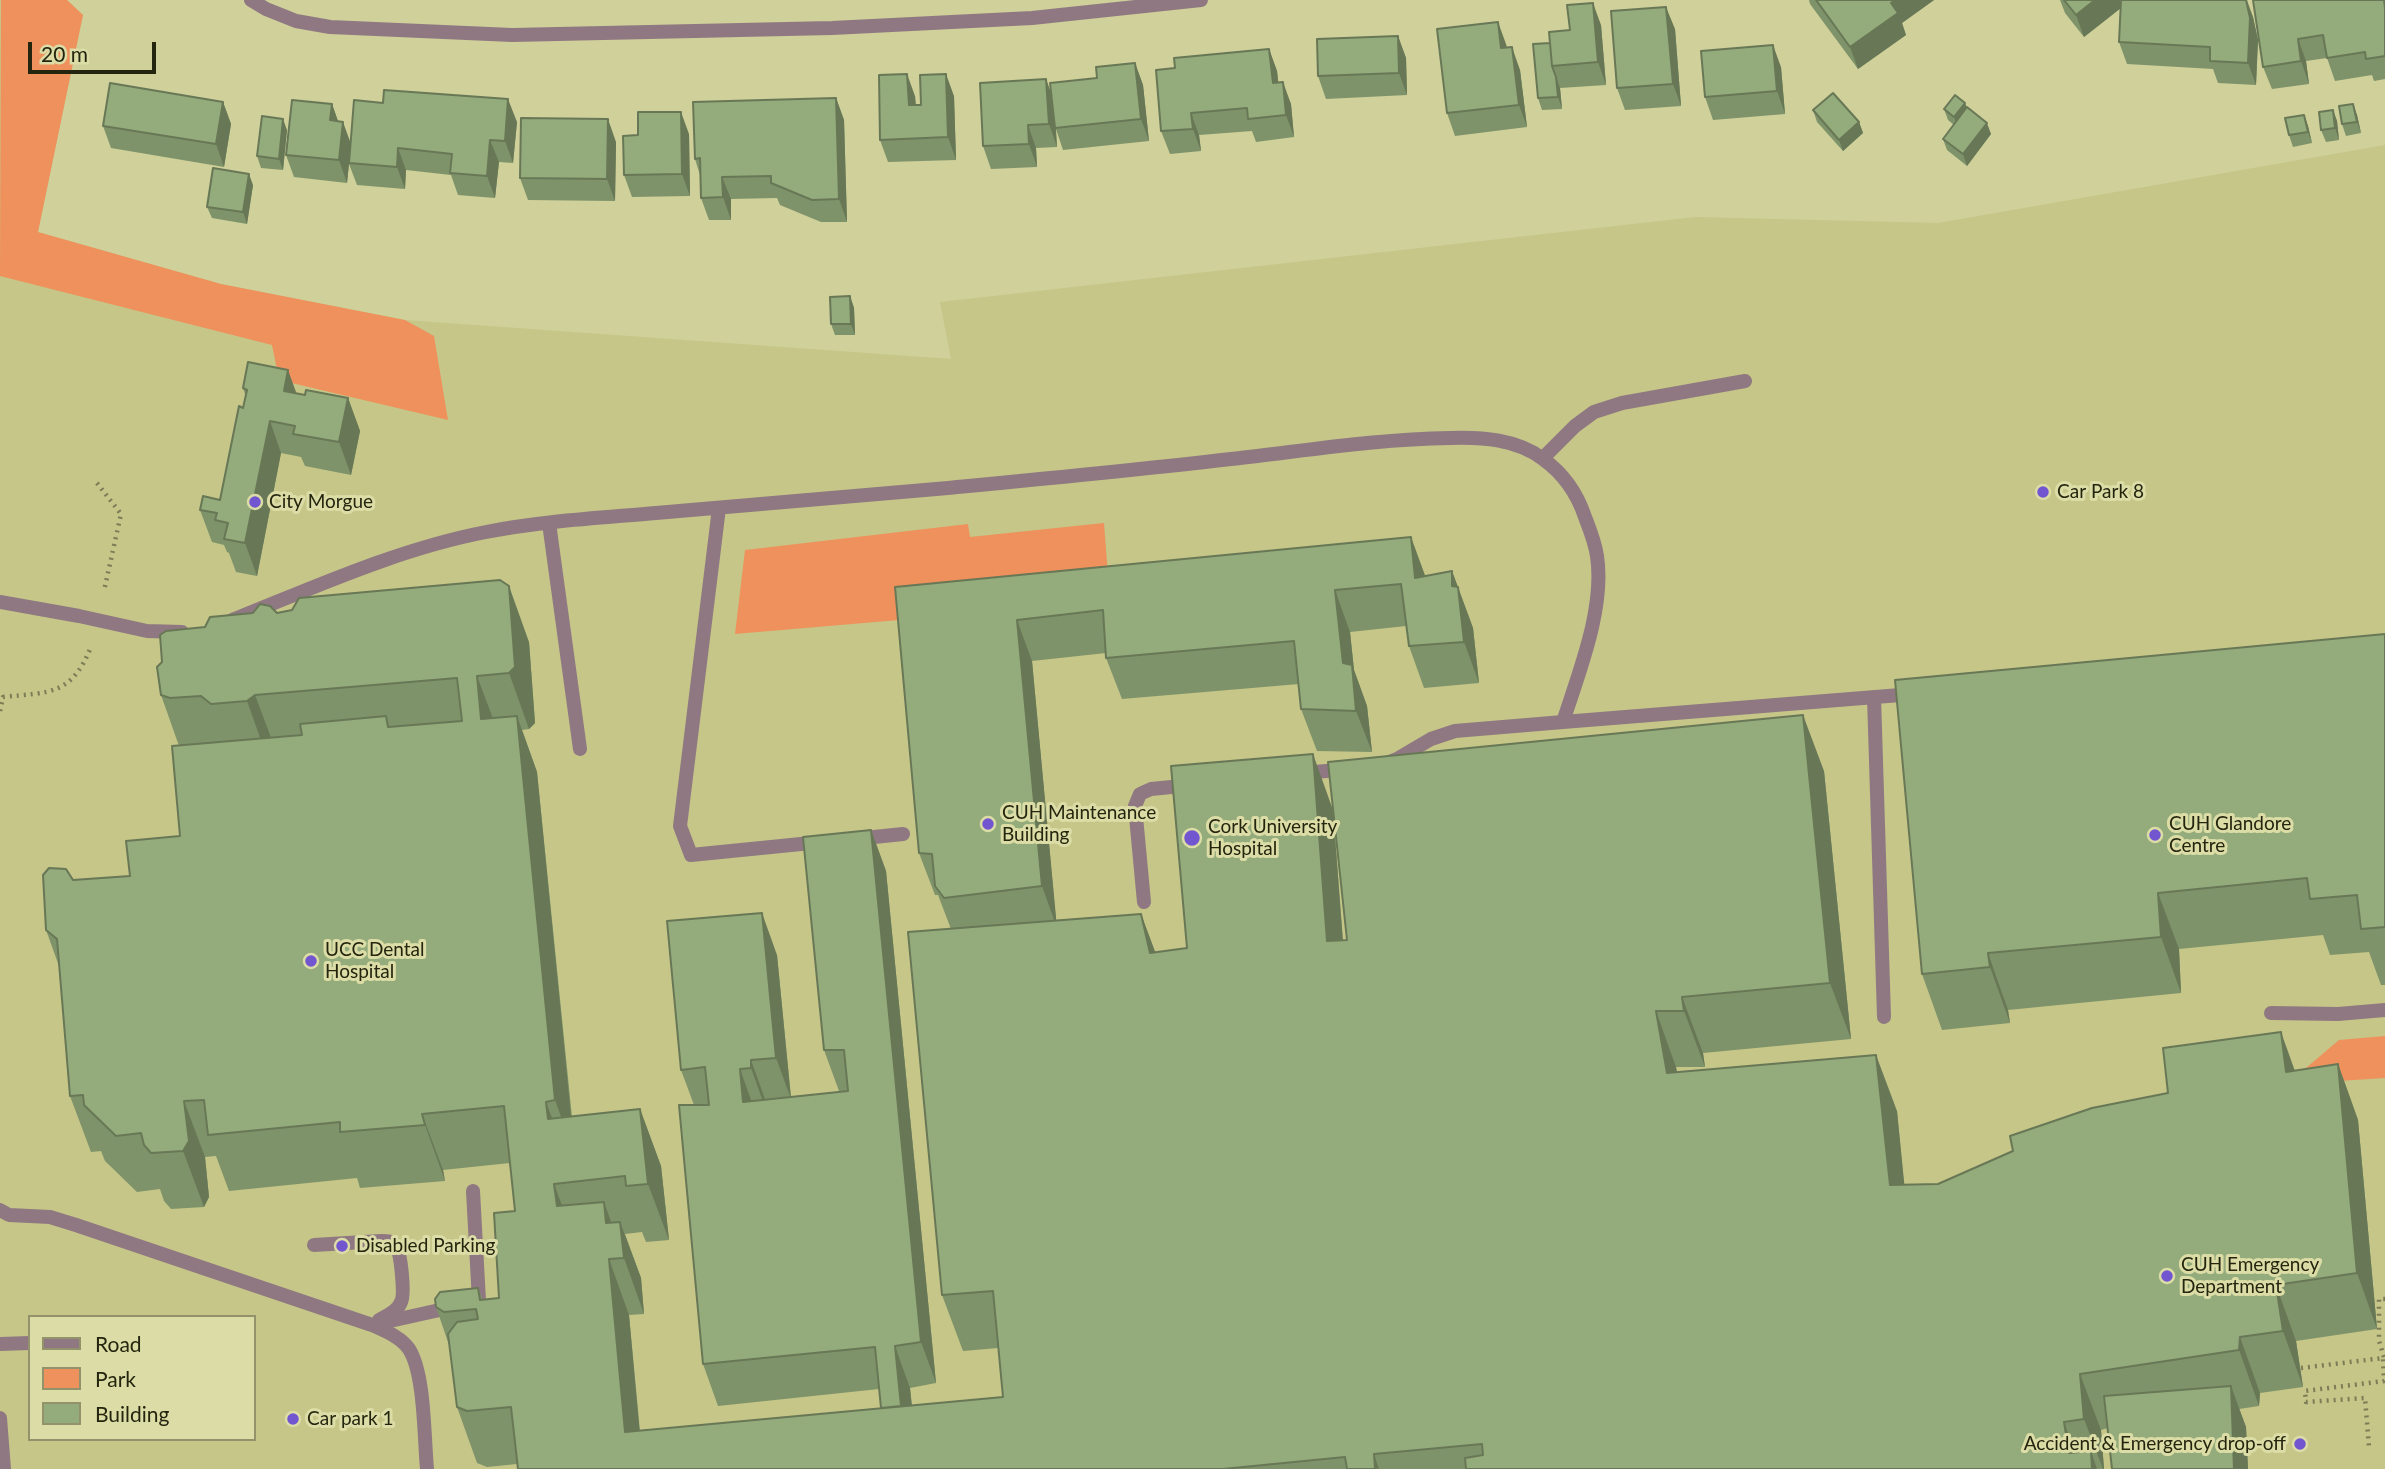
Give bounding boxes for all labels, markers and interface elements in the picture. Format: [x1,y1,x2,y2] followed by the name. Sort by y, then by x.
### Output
[32,28,159,72] scale bar
[41,41,88,66] text: 20 m
[2057,481,2144,503] place label: Car Park 8
[2035,484,2051,500] marker: Car Park 8
[269,491,373,513] place label: City Morgue
[247,494,263,510] marker: City Morgue
[1002,802,1156,846] place label: CUH Maintenance Building
[2169,813,2291,857] place label: CUH Glandore Centre
[980,816,996,832] marker: CUH Maintenance Building
[1208,816,1337,860] place label: Cork University Hospital
[2147,827,2163,843] marker: CUH Glandore Centre
[1182,828,1202,848] marker: Cork University Hospital
[325,939,425,983] place label: UCC Dental Hospital
[303,953,319,969] marker: UCC Dental Hospital
[356,1235,495,1257] place label: Disabled Parking
[334,1238,350,1254] marker: Disabled Parking
[2181,1254,2319,1298] place label: CUH Emergency Department
[2159,1268,2175,1284] marker: CUH Emergency Department
[28,1315,256,1441] legend
[95,1331,142,1356] text: Road
[95,1366,136,1391] text: Park
[95,1401,170,1426] text: Building
[307,1408,393,1430] place label: Car park 1
[285,1411,301,1427] marker: Car park 1
[2024,1433,2286,1455] place label: Accident & Emergency drop-off
[2292,1436,2308,1452] marker: Accident & Emergency drop-off

